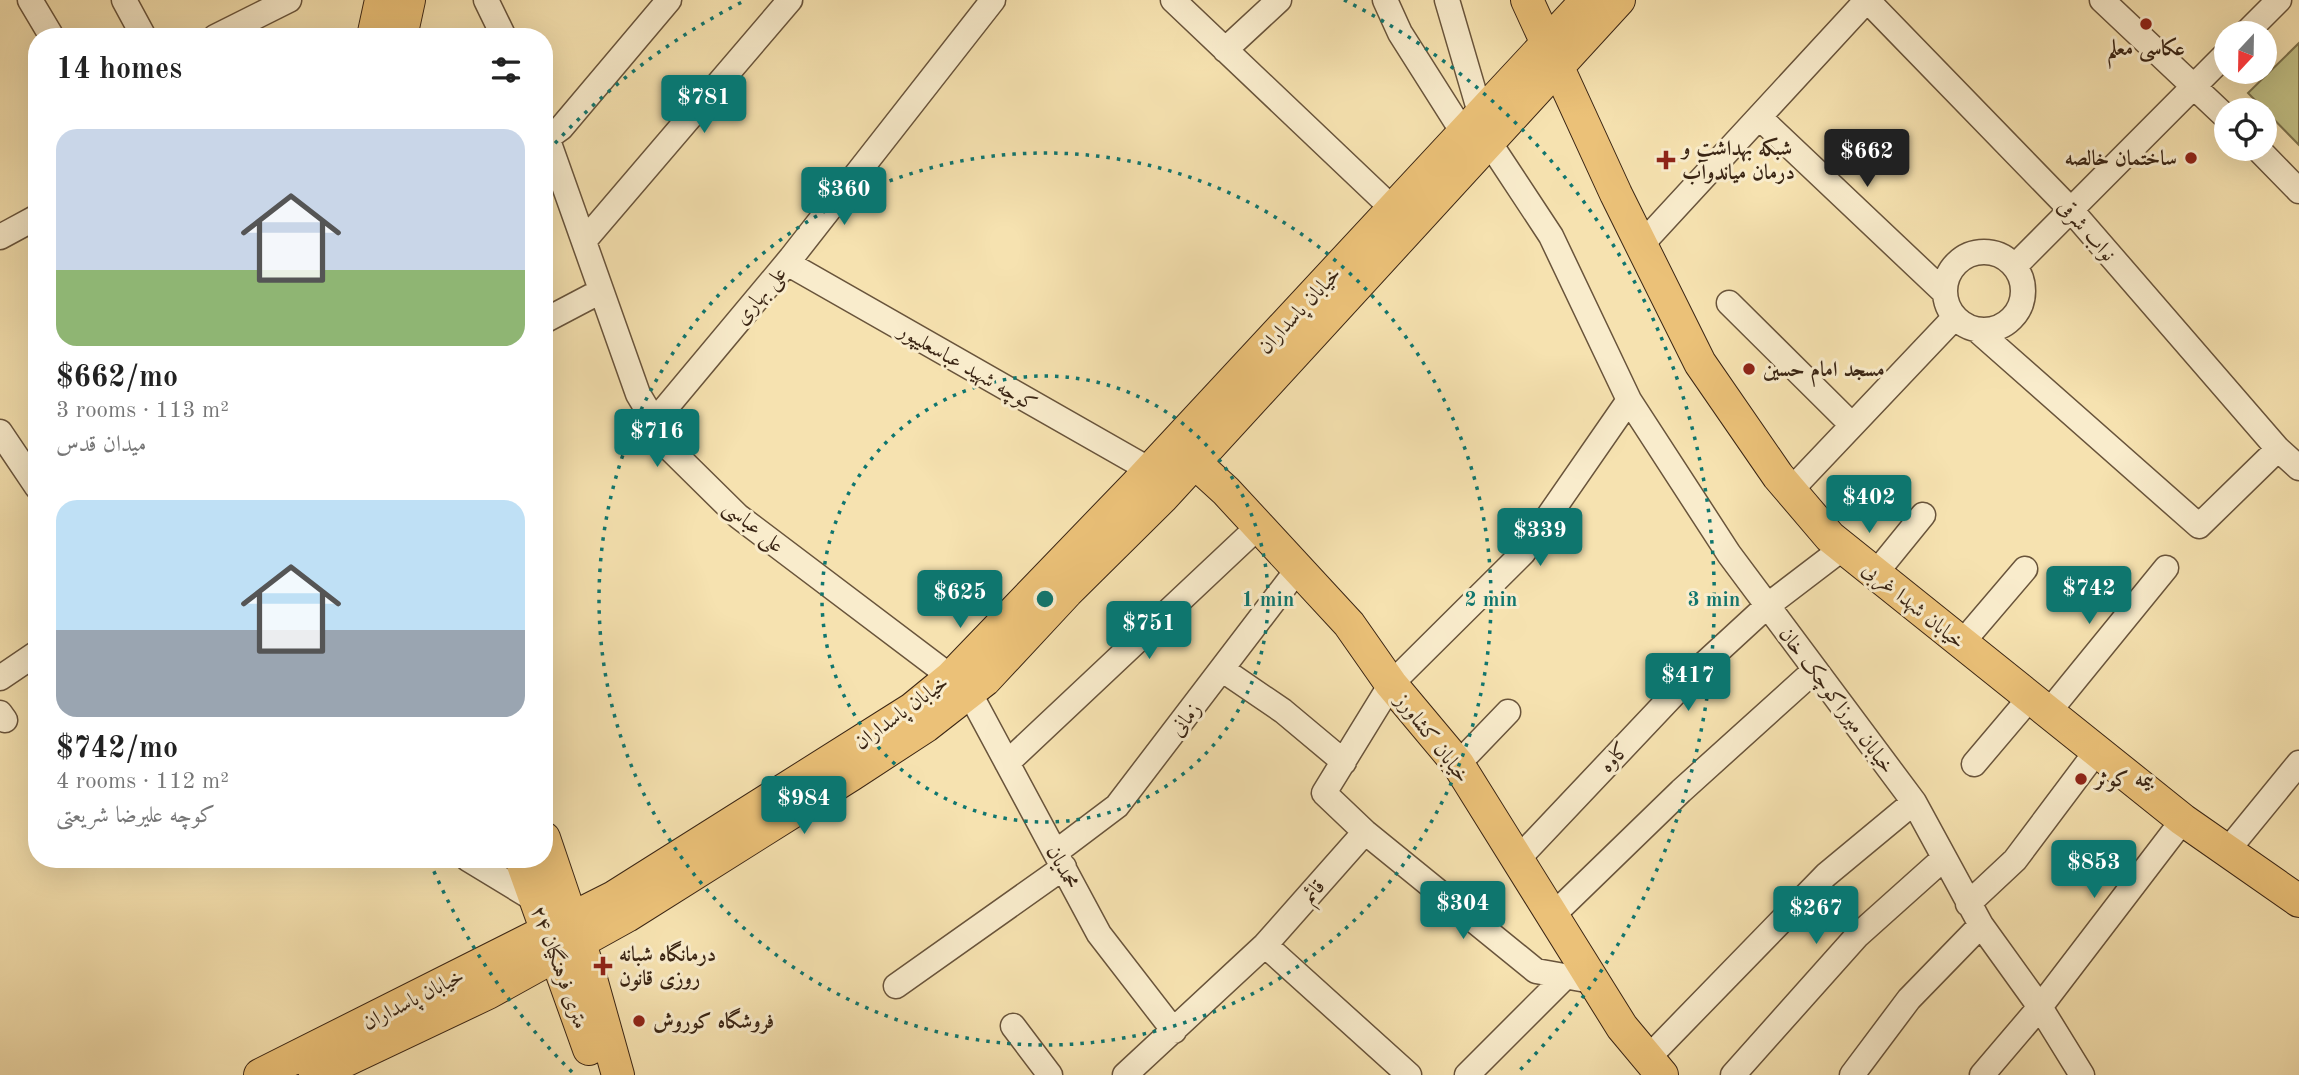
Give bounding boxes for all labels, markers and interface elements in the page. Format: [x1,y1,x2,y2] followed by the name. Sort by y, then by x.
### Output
[2138,16,2154,32] marker: عکاسی معلم
[2214,21,2277,84] north arrow
[2214,21,2277,161] map controls
[2107,37,2185,69] place label: عکاسی معلم
[487,51,525,89] icon: filters
[56,55,182,85] text: 14 homes
[663,76,745,135] pin: $781
[677,86,731,109] text: $781
[2214,98,2277,161] button: locate
[1826,130,1908,189] pin: $662
[1680,137,1795,185] place label: شبکه بهداشت و درمان میاندوآب
[1840,140,1894,163] text: $662
[2065,148,2177,170] place label: ساختمان خالصه
[1656,150,1676,170] marker: شبکه بهداشت و درمان میاندوآب
[2183,150,2199,166] marker: ساختمان خالصه
[803,168,885,227] pin: $360
[228,175,354,301] icon: home
[817,178,871,201] text: $360
[2052,195,2120,267] street label: نواب شرقی
[731,263,794,331] street label: علی بهاری
[1255,263,1348,361] street label: خیابان پاسداران
[892,319,1040,418] street label: کوچه شهید عباسعلیپور
[1763,359,1885,388] place label: مسجد امام حسین
[1741,361,1757,377] marker: مسجد امام حسین
[56,363,178,393] text: $662/mo
[56,399,229,422] text: 3 rooms · 113 m²
[616,410,698,469] pin: $716
[630,420,684,443] text: $716
[56,433,146,456] text: میدان قدس
[1828,476,1910,535] pin: $402
[1842,486,1896,509] text: $402
[717,497,787,561] street label: علی عباسی
[1499,508,1581,568] pin: $339
[1513,519,1567,542] text: $339
[228,546,354,672] icon: home
[1856,559,1968,656] street label: خیابان شهدا غربی
[2048,566,2130,626] pin: $742
[919,570,1001,630] pin: $625
[2062,577,2116,600] text: $742
[933,581,987,604] text: $625
[1033,587,1057,611] centre of rings
[1242,590,1294,611] text: 1 min
[1465,590,1517,611] text: 2 min
[1688,590,1740,611] text: 3 min
[1108,602,1190,661] pin: $751
[1122,612,1176,635] text: $751
[1773,623,1899,779] street label: خیابان میرزاکوچک خان
[1647,654,1729,713] pin: $417
[1661,664,1715,687] text: $417
[851,672,955,757] street label: خیابان پاسداران
[1389,689,1473,788] street label: خیابان کشاورز
[1167,699,1206,741] street label: زمانی
[56,734,178,764] text: $742/mo
[1596,738,1634,777] street label: کاوه
[2093,769,2154,792] place label: بیمه کوثر
[56,770,229,793] text: 4 rooms · 112 m²
[2073,771,2089,787] marker: بیمه کوثر
[763,776,845,836] pin: $984
[777,787,831,810] text: $984
[56,804,215,827] text: کوچه علیرضا شریعتی
[2053,841,2135,900] pin: $853
[1041,842,1082,894] street label: محمدیان
[2067,851,2121,874] text: $853
[1299,876,1334,912] street label: قائم
[1422,881,1504,941] pin: $304
[1775,886,1857,946] pin: $267
[1436,892,1490,915] text: $304
[1789,897,1843,920] text: $267
[526,902,593,1032] street label: ۲۴ متری فرهنگیان
[619,940,716,991] place label: درمانگاه شبانه روزی قانون
[593,956,613,976] marker: درمانگاه شبانه روزی قانون
[360,966,469,1037] street label: خیابان پاسداران
[653,1007,774,1035] place label: فروشگاه کوروش
[631,1013,647,1029] marker: فروشگاه کوروش

